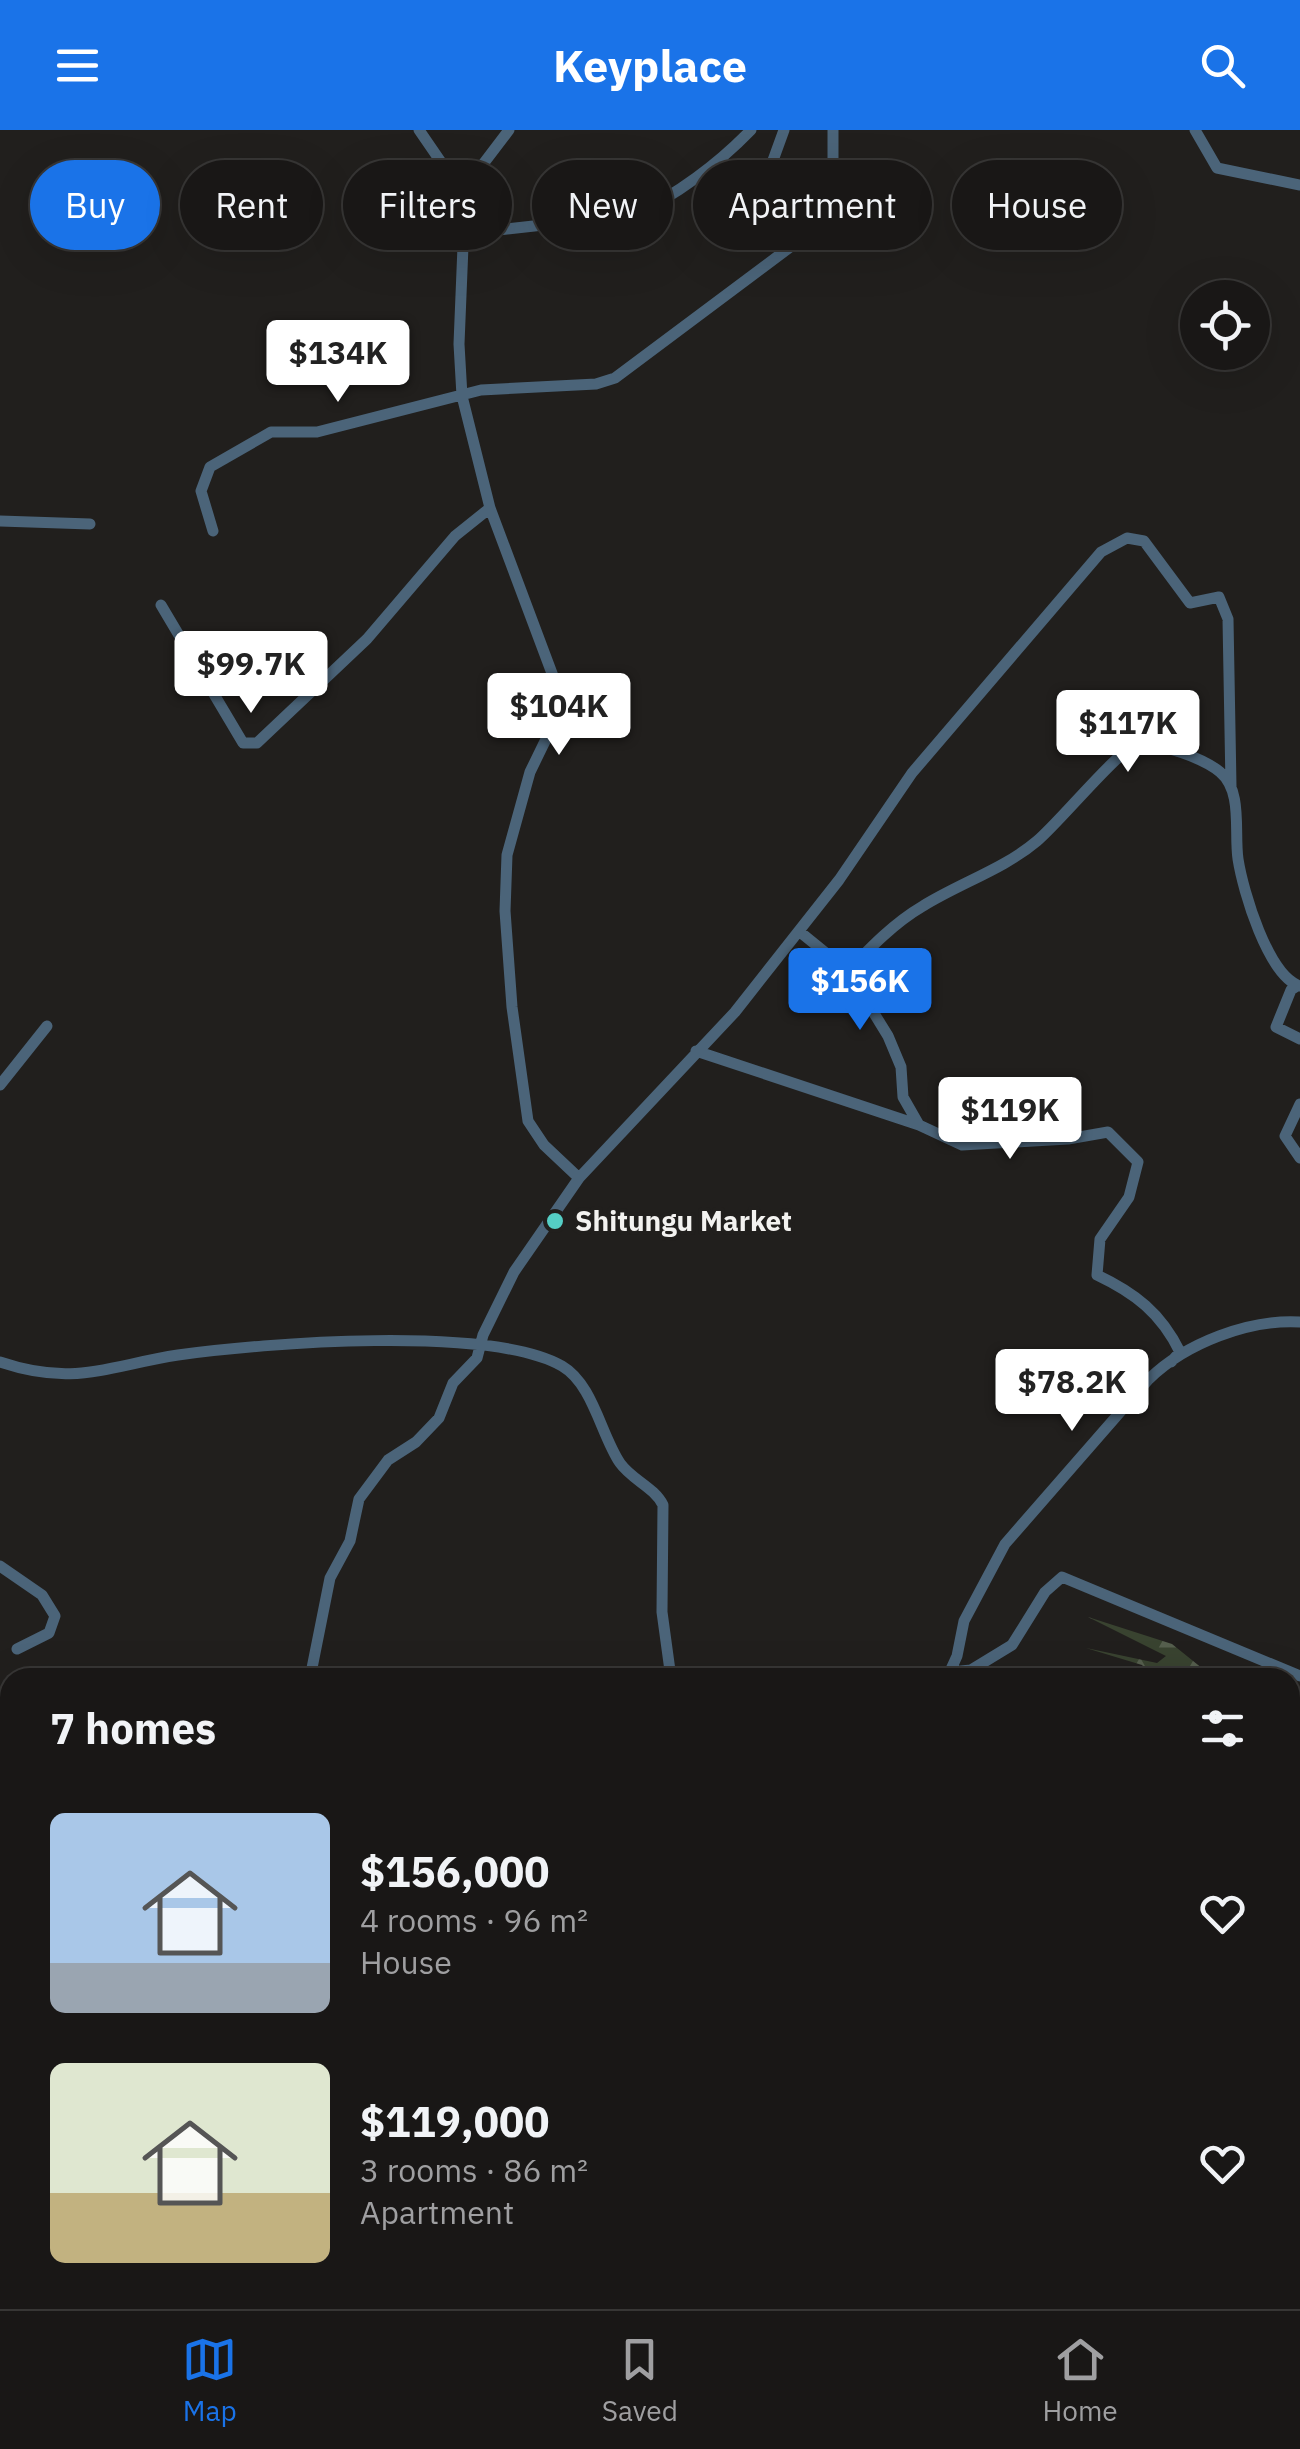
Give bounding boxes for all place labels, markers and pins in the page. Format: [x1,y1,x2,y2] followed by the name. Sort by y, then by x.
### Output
[268,320,408,405] pin: $134K
[170,631,332,716] pin: $99.7K
[489,673,629,758] pin: $104K
[1058,690,1198,775] pin: $117K
[790,948,930,1033] pin: $156K
[940,1077,1080,1162] pin: $119K
[575,1202,792,1239] place label: Shitungu Market
[544,1210,566,1232] marker: Shitungu Market
[991,1349,1153,1434] pin: $78.2K

